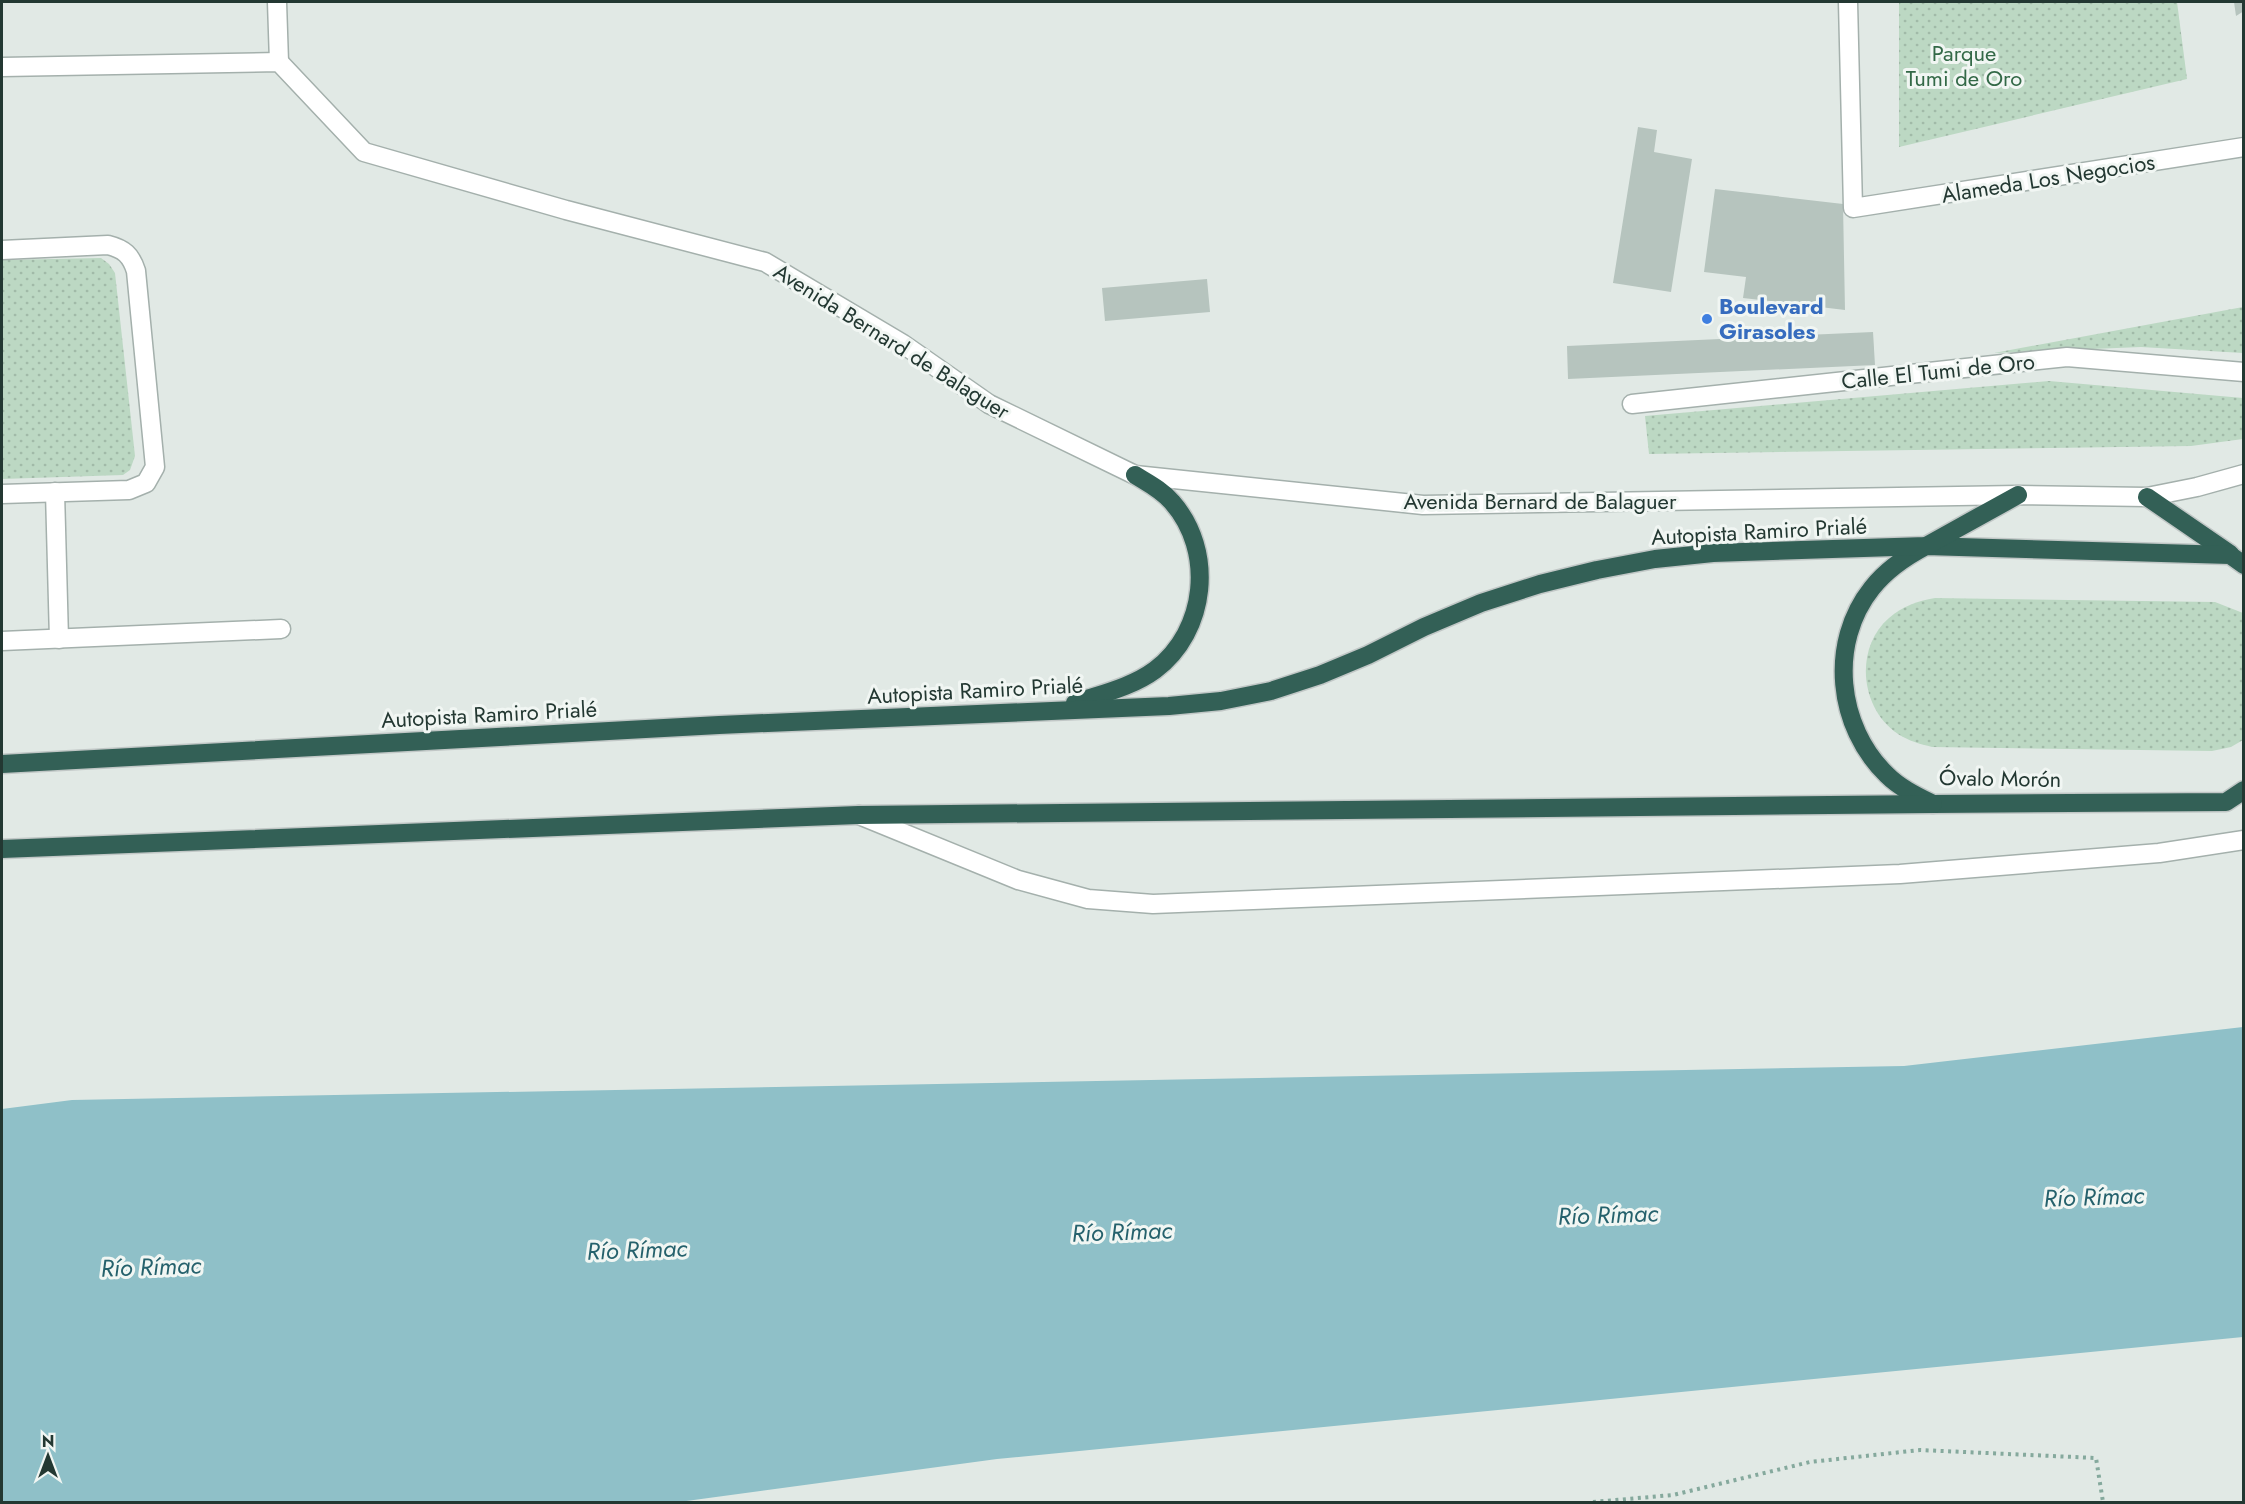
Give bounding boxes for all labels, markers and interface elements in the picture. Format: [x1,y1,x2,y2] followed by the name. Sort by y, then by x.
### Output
[1906,37,2022,94] park label: Parque Tumi de Oro
[1939,145,2157,211] street label: Alameda Los Negocios
[768,255,1017,427] street label: Avenida Bernard de Balaguer
[1719,290,1824,347] place label: Boulevard Girasoles
[1700,312,1714,326] marker: Boulevard Girasoles
[1840,345,2036,397] street label: Calle El Tumi de Oro
[1404,485,1677,517] street label: Avenida Bernard de Balaguer
[1650,509,1868,553] street label: Autopista Ramiro Prialé
[866,668,1084,712] street label: Autopista Ramiro Prialé
[380,692,598,736] street label: Autopista Ramiro Prialé
[1939,761,2061,795] street label: Óvalo Morón
[2043,1177,2146,1216] water label: Río Rímac
[1557,1195,1660,1234] water label: Río Rímac
[1071,1212,1174,1251] water label: Río Rímac
[586,1230,689,1269] water label: Río Rímac
[100,1247,203,1286] water label: Río Rímac
[18,1426,78,1486] north arrow
[42,1430,54,1453] text: N

